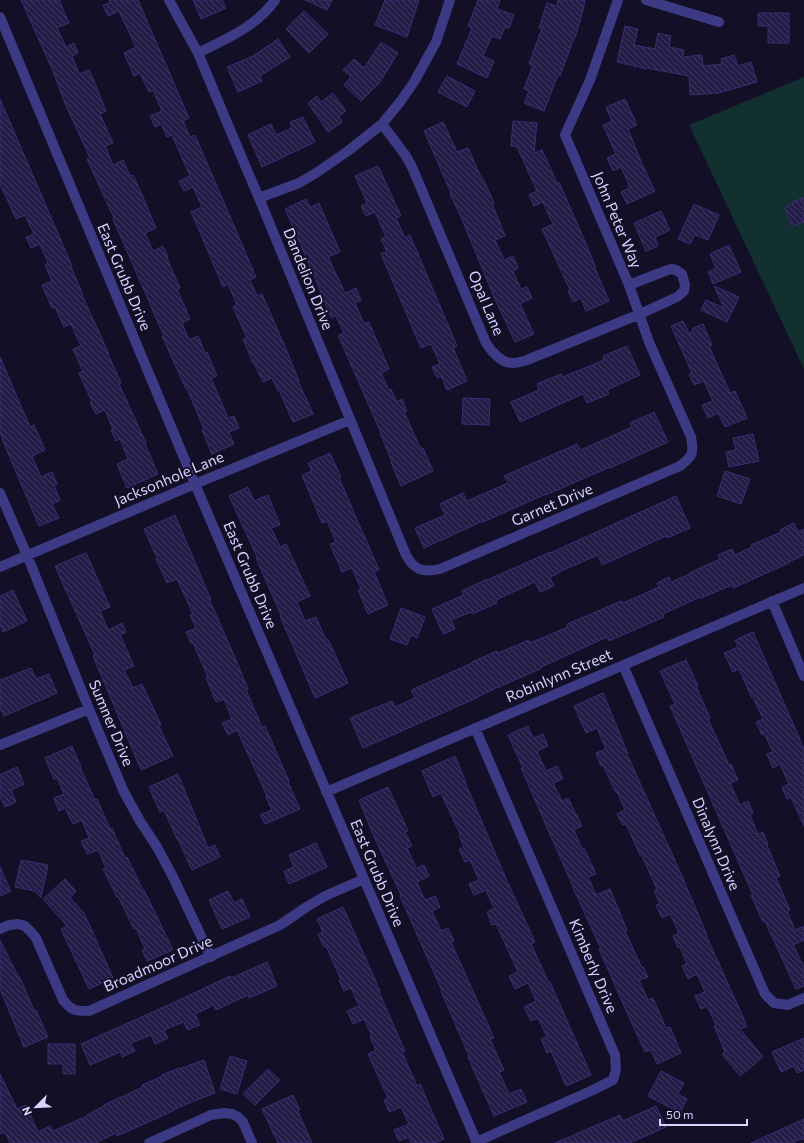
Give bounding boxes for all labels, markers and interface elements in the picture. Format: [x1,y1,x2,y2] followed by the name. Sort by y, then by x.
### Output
[589,169,646,271] street label: John Peter Way
[94,220,156,333] street label: East Grubb Drive
[280,225,338,332] street label: Dandelion Drive
[465,268,509,338] street label: Opal Lane
[111,447,226,509] street label: Jacksonhole Lane
[508,479,595,529] street label: Garnet Drive
[220,518,282,631] street label: East Grubb Drive
[503,645,615,706] street label: Robinlynn Street
[86,677,138,768] street label: Sumner Drive
[689,794,745,893] street label: Dinalynn Drive
[347,816,409,929] street label: East Grubb Drive
[566,916,622,1015] street label: Kimberly Drive
[100,931,215,995] street label: Broadmoor Drive
[16,1087,56,1127] north arrow
[660,1101,747,1127] scale bar
[19,1105,34,1118] text: N
[666,1107,694,1121] text: 50 m

